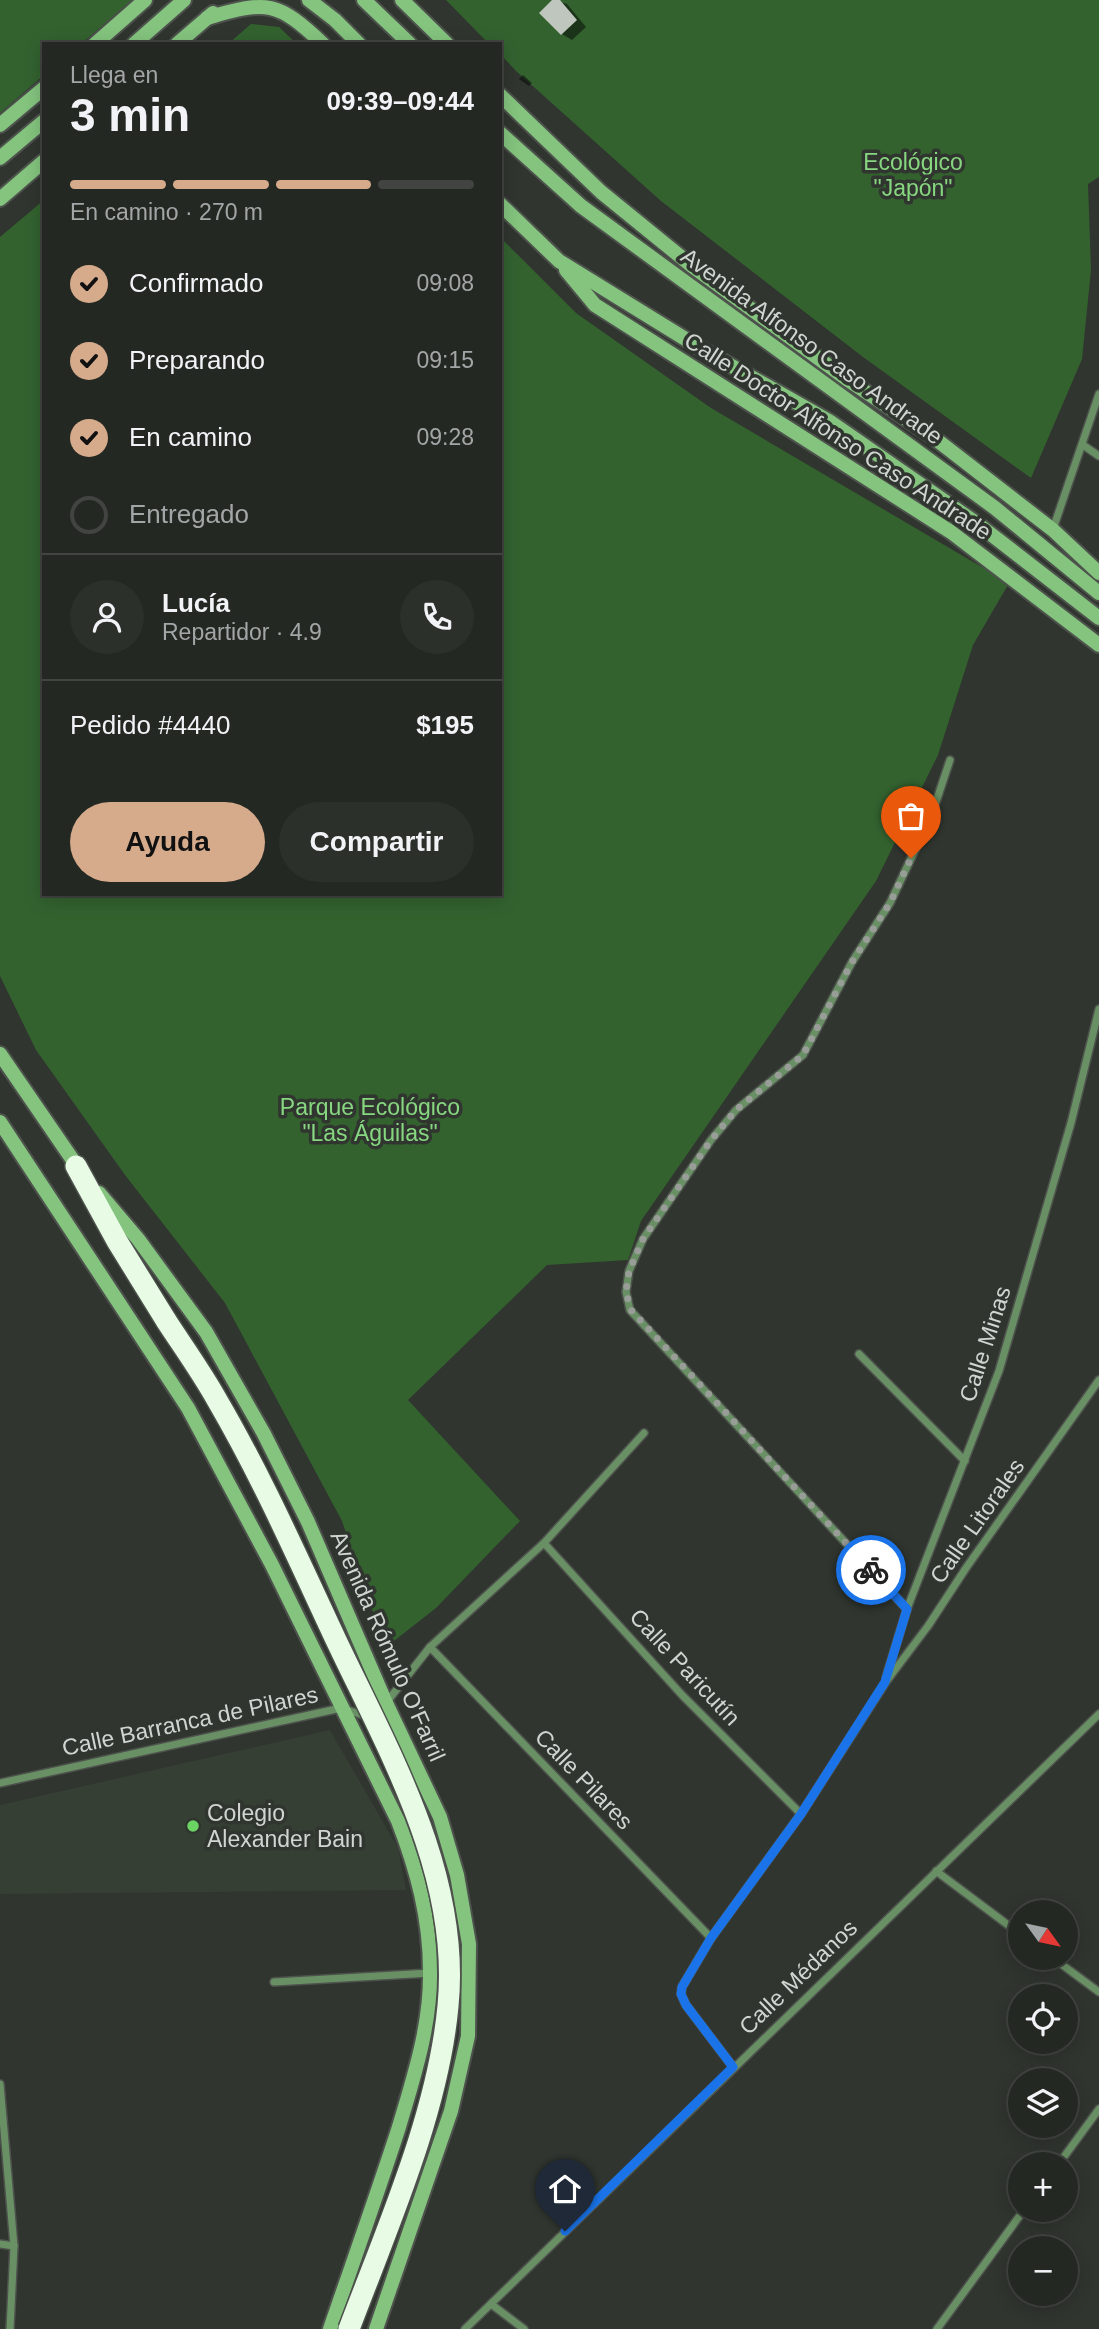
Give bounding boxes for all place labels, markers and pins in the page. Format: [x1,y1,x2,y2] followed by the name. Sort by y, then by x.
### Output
[881,786,941,858] pin
[207,1800,363,1852] place label: Colegio Alexander Bain
[185,1818,201,1834] marker: Colegio Alexander Bain
[535,2159,595,2231] pin

